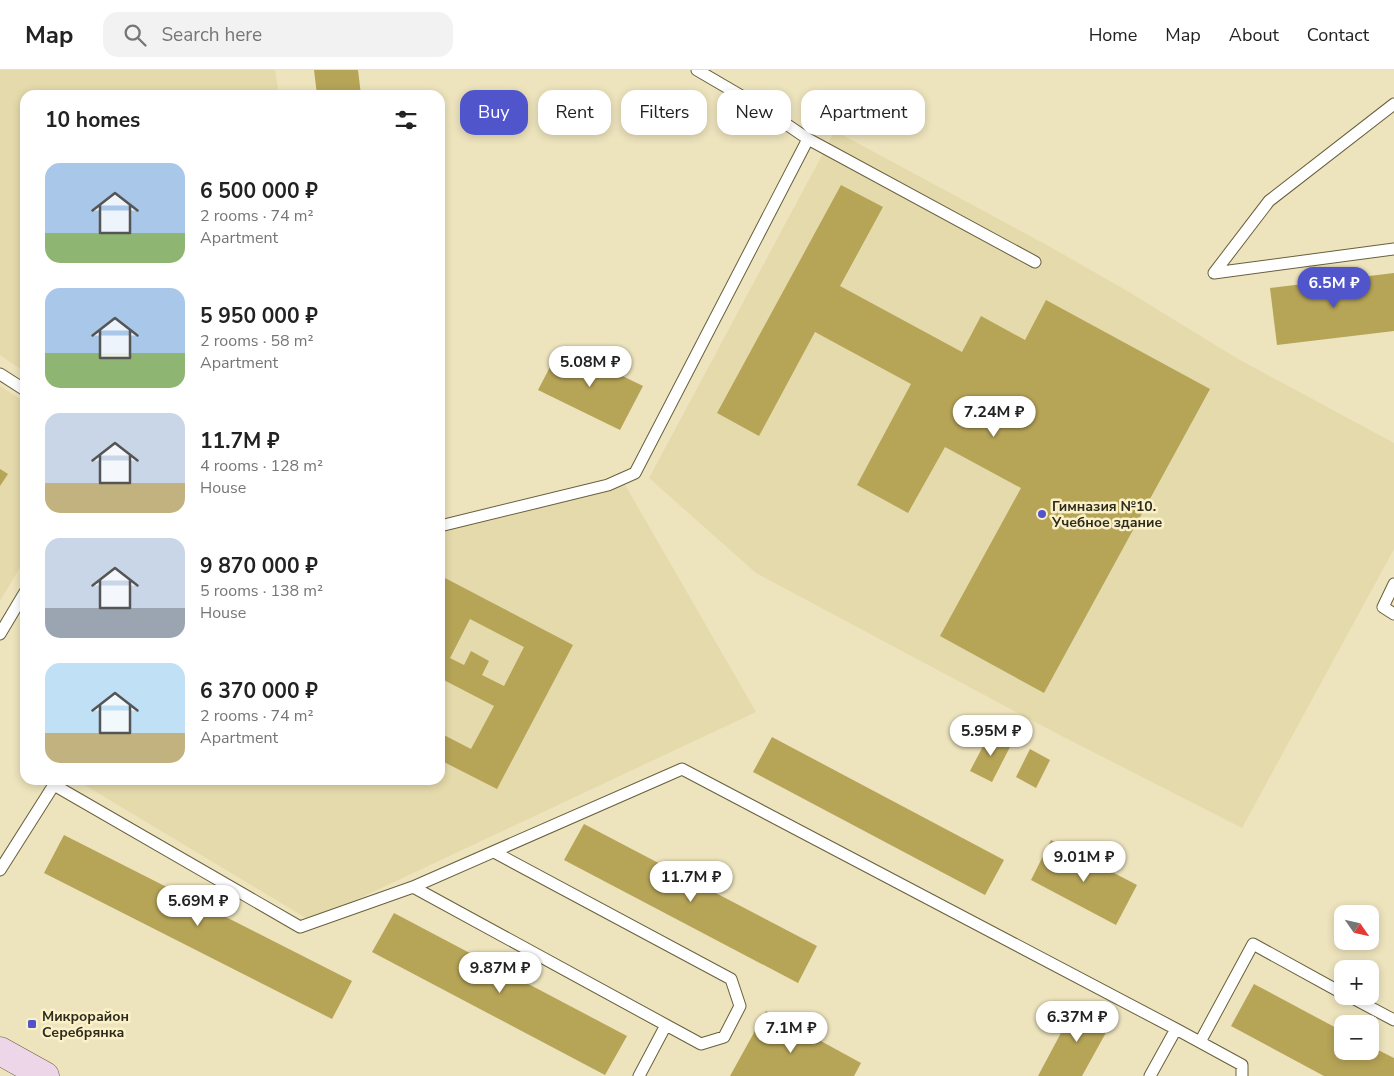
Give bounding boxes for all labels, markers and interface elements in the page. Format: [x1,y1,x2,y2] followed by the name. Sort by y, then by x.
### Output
[103,12,453,57] search box
[25,19,73,51] text: Map
[121,21,149,49] icon: search
[161,22,262,48] text: Search here
[1089,23,1137,47] text: Home
[1165,23,1201,47] text: Map
[1229,23,1279,47] text: About
[1307,23,1369,47] text: Contact
[460,90,528,135] chip: Buy
[538,90,611,135] chip: Rent
[621,90,707,135] chip: Filters
[717,90,791,135] chip: New
[801,90,925,135] chip: Apartment
[45,106,140,134] text: 10 homes
[392,106,420,134] icon: filters
[200,177,318,205] text: 6 500 000 ₽
[85,183,145,243] icon: home
[200,205,313,227] text: 2 rooms · 74 m²
[200,227,278,249] text: Apartment
[1293,266,1375,309] pin: 6.5M ₽
[1309,272,1359,294] text: 6.5M ₽
[200,302,318,330] text: 5 950 000 ₽
[85,308,145,368] icon: home
[200,330,313,352] text: 2 rooms · 58 m²
[544,346,636,388] pin: 5.08M ₽
[560,351,620,373] text: 5.08M ₽
[200,352,278,374] text: Apartment
[948,396,1040,438] pin: 7.24M ₽
[964,401,1024,423] text: 7.24M ₽
[200,427,280,455] text: 11.7M ₽
[85,433,145,493] icon: home
[200,455,323,477] text: 4 rooms · 128 m²
[200,477,246,499] text: House
[1051,497,1163,532] place label: Гимназия №10. Учебное здание
[1036,508,1048,520] marker: Гимназия №10. Учебное здание
[200,552,318,580] text: 9 870 000 ₽
[85,558,145,618] icon: home
[200,580,323,602] text: 5 rooms · 138 m²
[200,602,246,624] text: House
[200,677,318,705] text: 6 370 000 ₽
[85,683,145,743] icon: home
[200,705,313,727] text: 2 rooms · 74 m²
[945,714,1037,757] pin: 5.95M ₽
[961,720,1021,742] text: 5.95M ₽
[200,727,278,749] text: Apartment
[1038,840,1130,883] pin: 9.01M ₽
[1054,846,1114,868] text: 9.01M ₽
[645,860,737,903] pin: 11.7M ₽
[661,866,721,888] text: 11.7M ₽
[152,884,244,927] pin: 5.69M ₽
[168,890,228,912] text: 5.69M ₽
[1334,905,1379,950] north arrow
[1334,905,1379,1060] map controls
[454,952,546,994] pin: 9.87M ₽
[470,957,530,979] text: 9.87M ₽
[1334,960,1379,1005] button: +
[1031,1000,1123,1043] pin: 6.37M ₽
[1047,1006,1107,1028] text: 6.37M ₽
[42,1007,129,1042] place label: Микрорайон Серебрянка
[750,1012,832,1054] pin: 7.1M ₽
[1334,1015,1379,1060] button: −
[766,1017,816,1039] text: 7.1M ₽
[26,1018,38,1030] marker: Микрорайон Серебрянка

